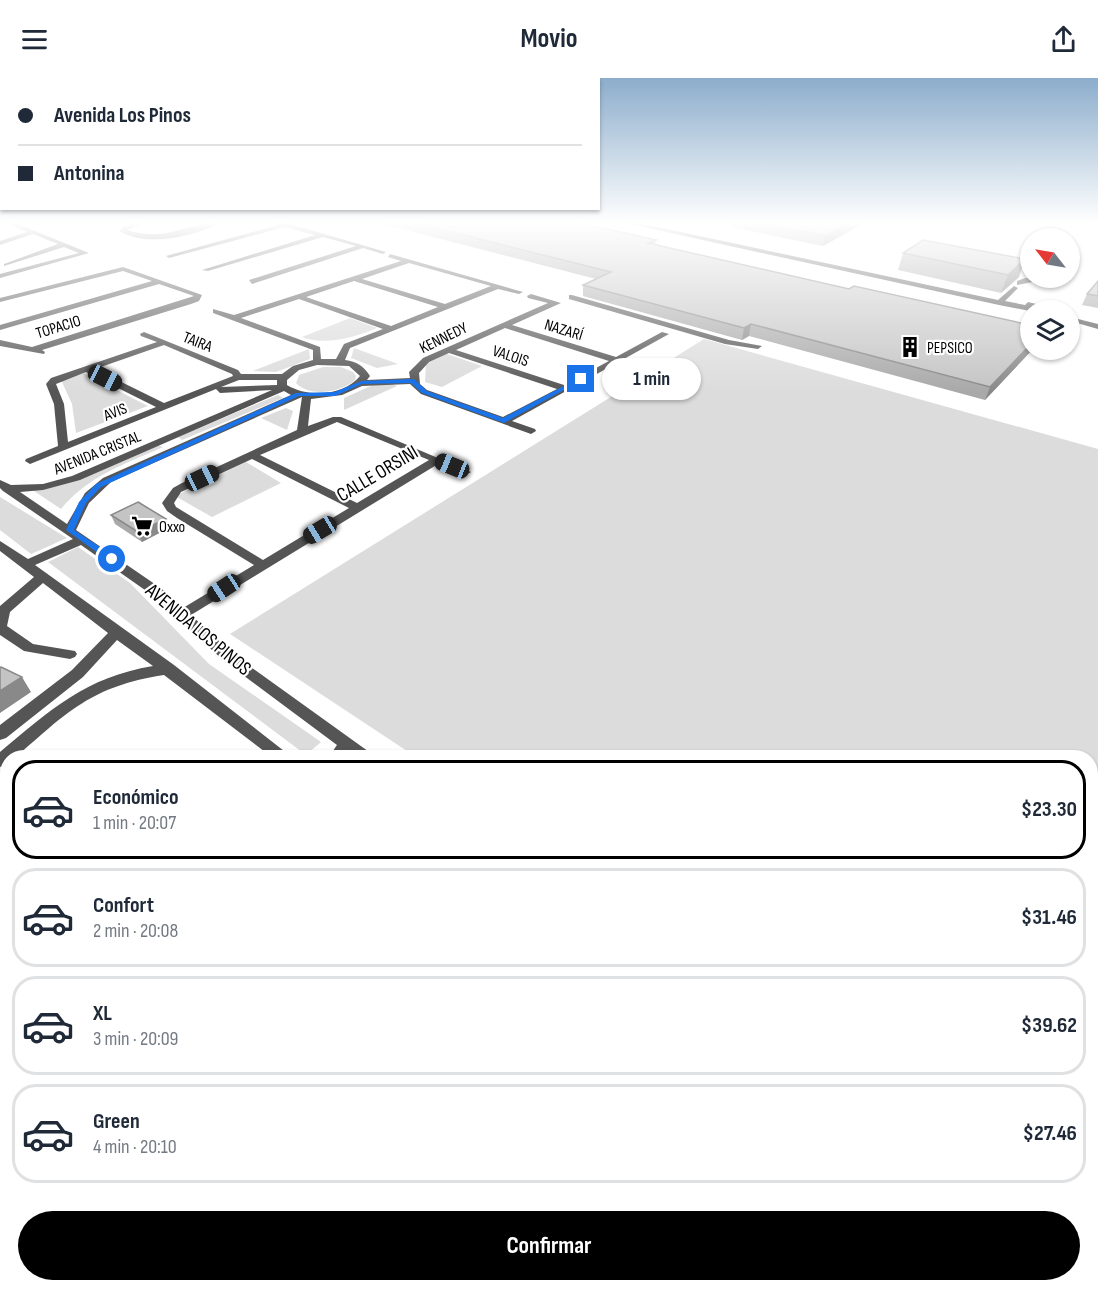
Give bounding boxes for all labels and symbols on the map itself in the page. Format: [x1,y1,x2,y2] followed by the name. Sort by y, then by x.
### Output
[1020,228,1080,288] north arrow
[34,312,83,343] street label: TOPACIO
[542,316,585,345] street label: NAZARÍ
[417,319,471,358] street label: KENNEDY
[180,328,215,357] street label: TAIRA
[898,335,922,359] building icon: PEPSICO
[927,339,973,358] place label: PEPSICO
[490,342,531,371] street label: VALOIS
[602,358,701,400] callout: 1 min
[85,362,125,394] car
[567,365,594,392] route end
[100,399,130,426] street label: AVIS
[50,427,144,480] street label: AVENIDA CRISTAL
[333,440,422,507] street label: CALLE ORSINI
[432,451,472,481] car
[182,462,222,494] car
[300,513,340,547] car
[130,514,154,538] supermarket icon: Oxxo
[159,518,185,537] place label: Oxxo
[98,545,125,572] route start
[204,571,244,605] car
[140,578,256,681] street label: AVENIDA LOS PINOS

